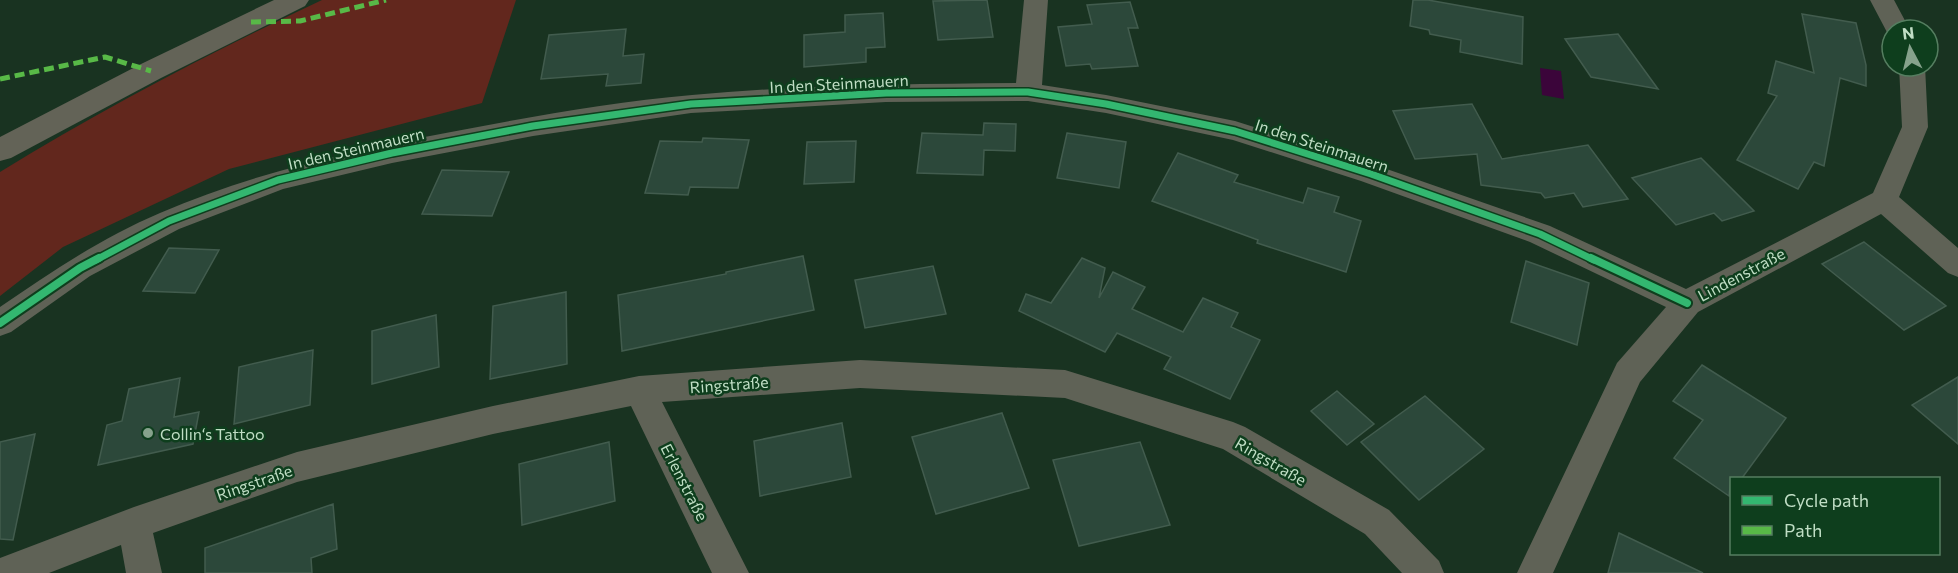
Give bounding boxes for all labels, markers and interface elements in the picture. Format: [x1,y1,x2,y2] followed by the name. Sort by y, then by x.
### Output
[1880,18,1940,78] north arrow
[1901,22,1915,43] text: N
[769,70,909,96] street label: In den Steinmauern
[1253,114,1391,176] street label: In den Steinmauern
[286,123,426,173] street label: In den Steinmauern
[1694,243,1788,305] street label: Lindenstraße
[689,372,769,396] street label: Ringstraße
[160,424,265,443] place label: Collin‘s Tattoo
[141,426,155,440] marker: Collin‘s Tattoo
[1232,433,1310,489] street label: Ringstraße
[657,440,713,524] street label: Erlenstraße
[213,460,295,504] street label: Ringstraße
[1730,477,1940,555] legend
[1784,489,1869,511] text: Cycle path
[1784,519,1822,541] text: Path

